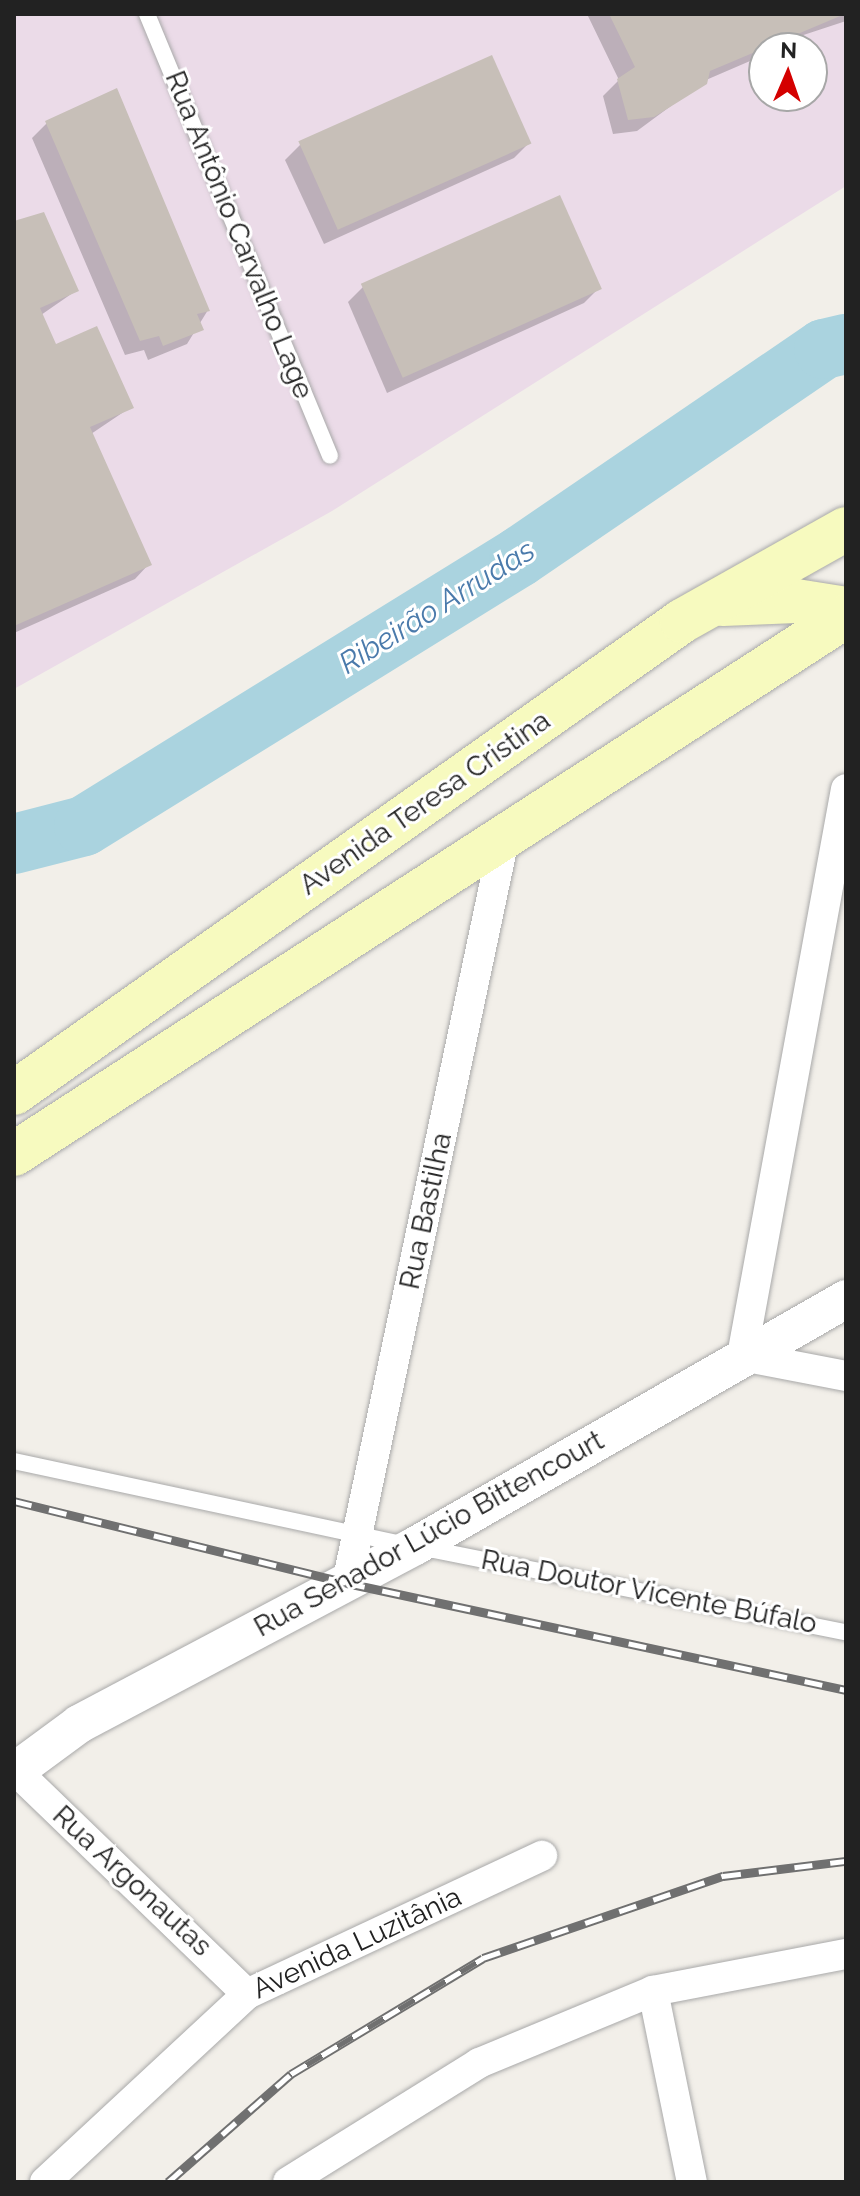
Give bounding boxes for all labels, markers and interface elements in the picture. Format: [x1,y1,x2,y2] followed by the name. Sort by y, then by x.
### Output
[748,32,828,112] north arrow
[780,37,798,63] text: N
[158,66,320,404] street label: Rua Antônio Carvalho Lage
[332,532,542,682] water label: Ribeirão Arrudas
[293,704,557,902] street label: Avenida Teresa Cristina
[393,1130,459,1292] street label: Rua Bastilha
[248,1424,610,1644] street label: Rua Senador Lúcio Bittencourt
[478,1543,820,1641] street label: Rua Doutor Vicente Búfalo
[45,1799,219,1963] street label: Rua Argonautas
[247,1880,467,2006] street label: Avenida Luzitânia

